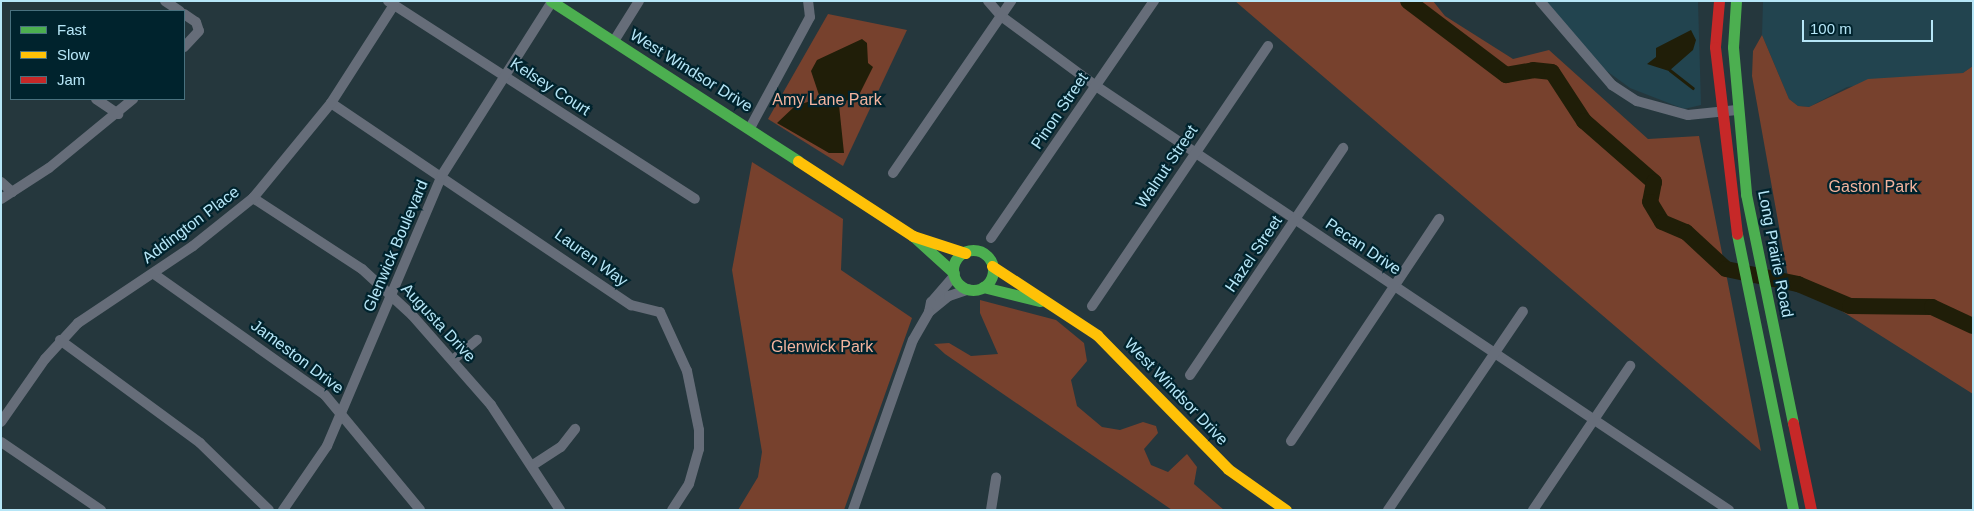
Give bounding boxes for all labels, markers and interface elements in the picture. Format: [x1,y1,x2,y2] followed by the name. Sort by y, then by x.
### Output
[10,10,185,100] legend
[1804,10,1935,42] scale bar
[1810,20,1852,37] text: 100 m
[57,21,86,38] text: Fast
[626,25,756,117] street label: West Windsor Drive
[57,46,90,63] text: Slow
[506,54,594,120] street label: Kelsey Court
[1027,69,1093,153] street label: Pinon Street
[57,71,85,88] text: Jam
[772,90,882,110] park label: Amy Lane Park
[1132,122,1202,212] street label: Walnut Street
[360,177,432,315] street label: Glenwick Boulevard
[1829,177,1917,197] park label: Gaston Park
[139,182,243,268] street label: Addington Place
[1753,189,1797,319] street label: Long Prairie Road
[1221,212,1287,296] street label: Hazel Street
[1322,215,1404,279] street label: Pecan Drive
[551,225,631,291] street label: Lauren Way
[397,280,479,366] street label: Augusta Drive
[247,316,347,398] street label: Jameston Drive
[1120,335,1232,449] street label: West Windsor Drive
[771,337,873,357] park label: Glenwick Park

